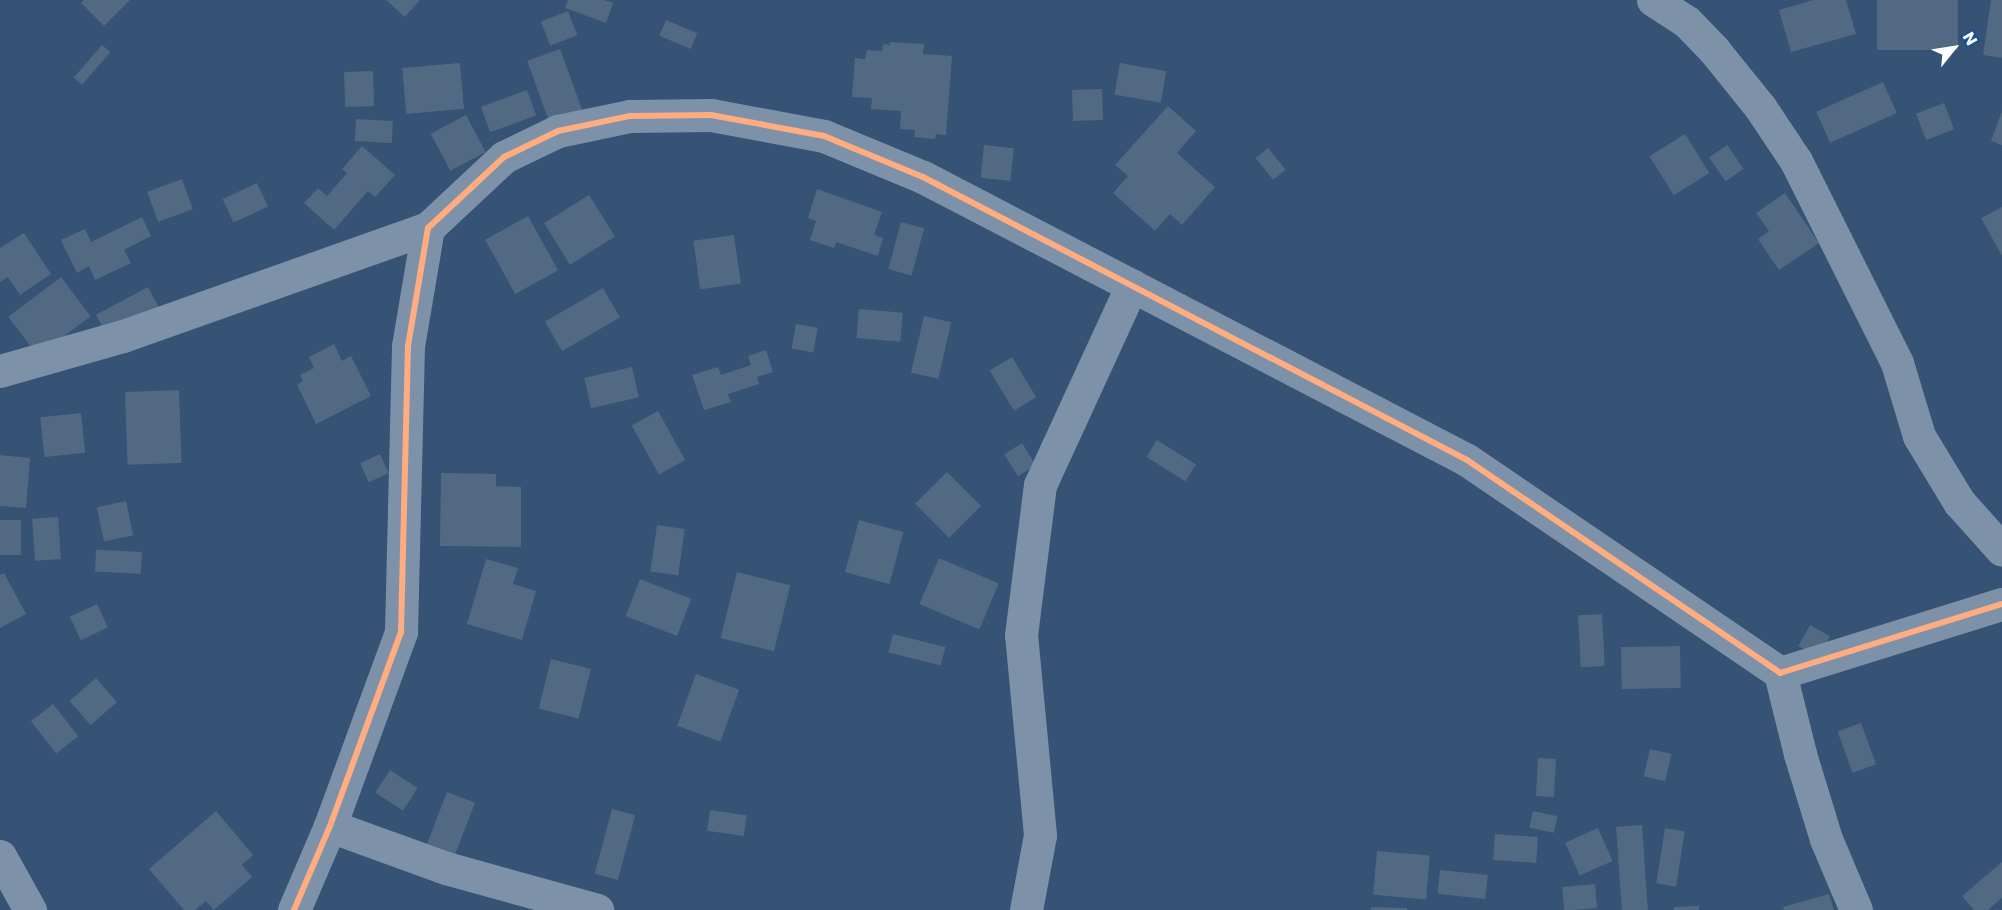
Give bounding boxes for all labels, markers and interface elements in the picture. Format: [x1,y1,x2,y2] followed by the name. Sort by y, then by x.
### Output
[1924,18,1984,78] north arrow
[1957,28,1983,50] text: N

